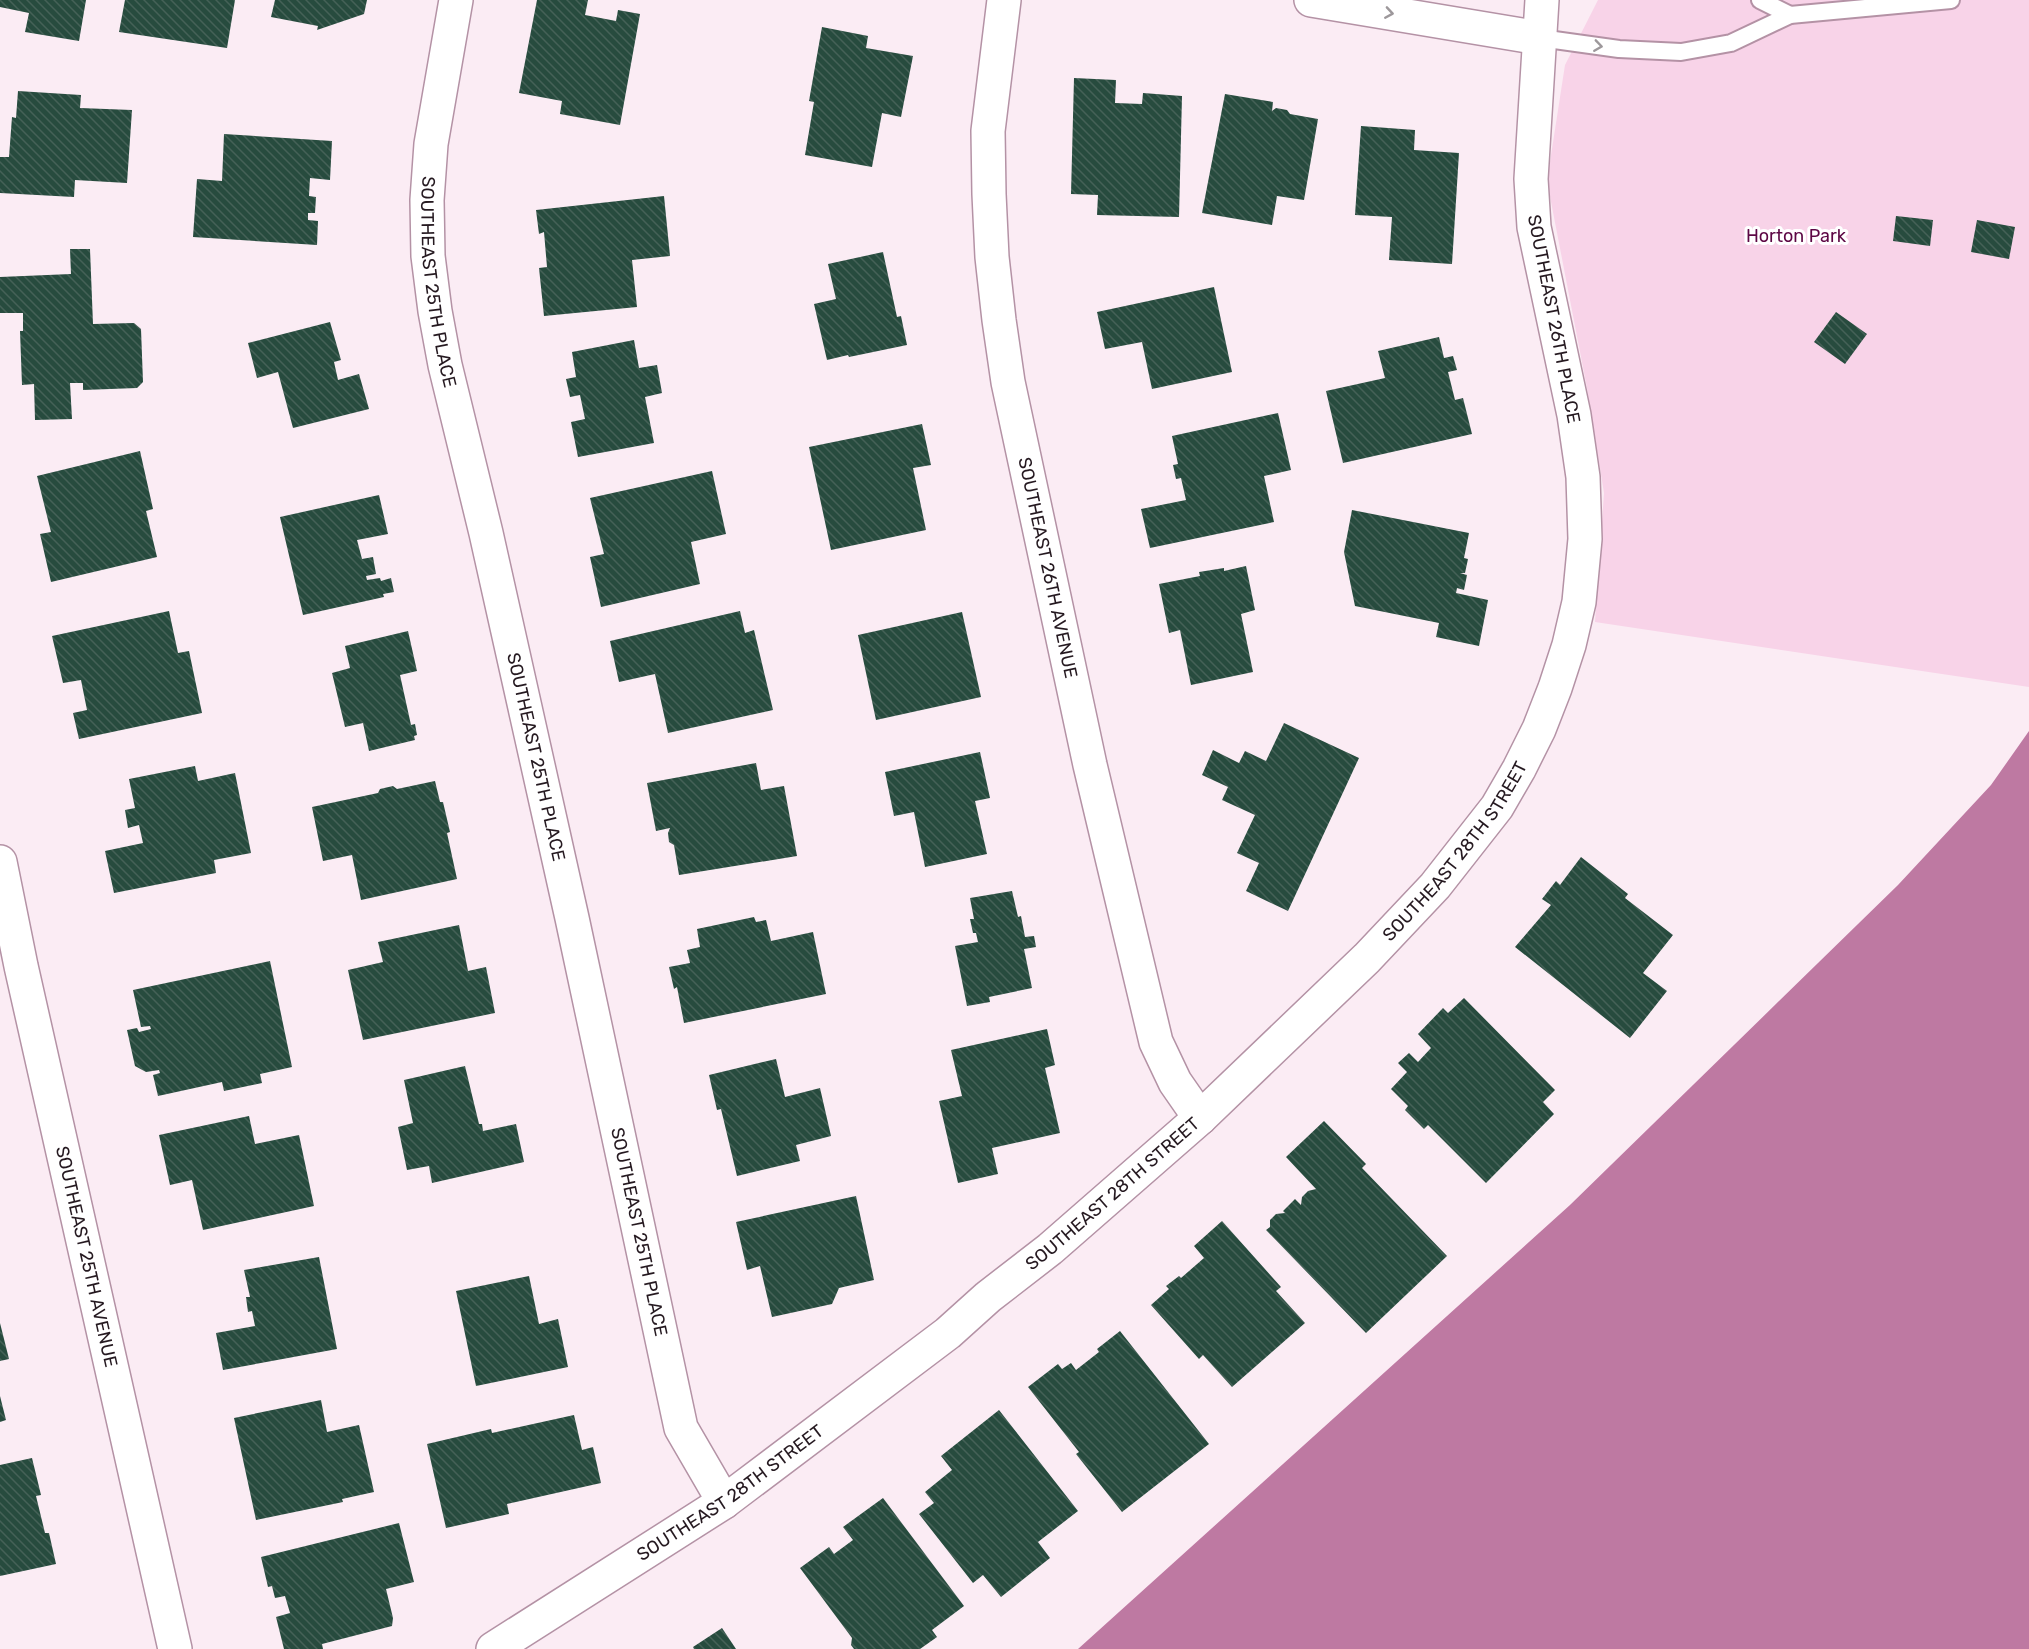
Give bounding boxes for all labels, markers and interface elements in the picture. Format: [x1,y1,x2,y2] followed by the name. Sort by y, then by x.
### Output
[1384,6,1394,19] one-way arrow
[1593,39,1602,51] one-way arrow
[416,175,461,390] street label: SOUTHEAST 25TH PLACE
[1523,213,1585,425] street label: SOUTHEAST 26TH PLACE
[1746,225,1847,247] park label: Horton Park
[1013,455,1082,680] street label: SOUTHEAST 26TH AVENUE
[502,651,570,863] street label: SOUTHEAST 25TH PLACE
[1378,758,1532,946] street label: SOUTHEAST 28TH STREET
[1021,1113,1204,1275] street label: SOUTHEAST 28TH STREET
[606,1125,672,1338] street label: SOUTHEAST 25TH PLACE
[51,1144,122,1369] street label: SOUTHEAST 25TH AVENUE
[633,1420,828,1566] street label: SOUTHEAST 28TH STREET

